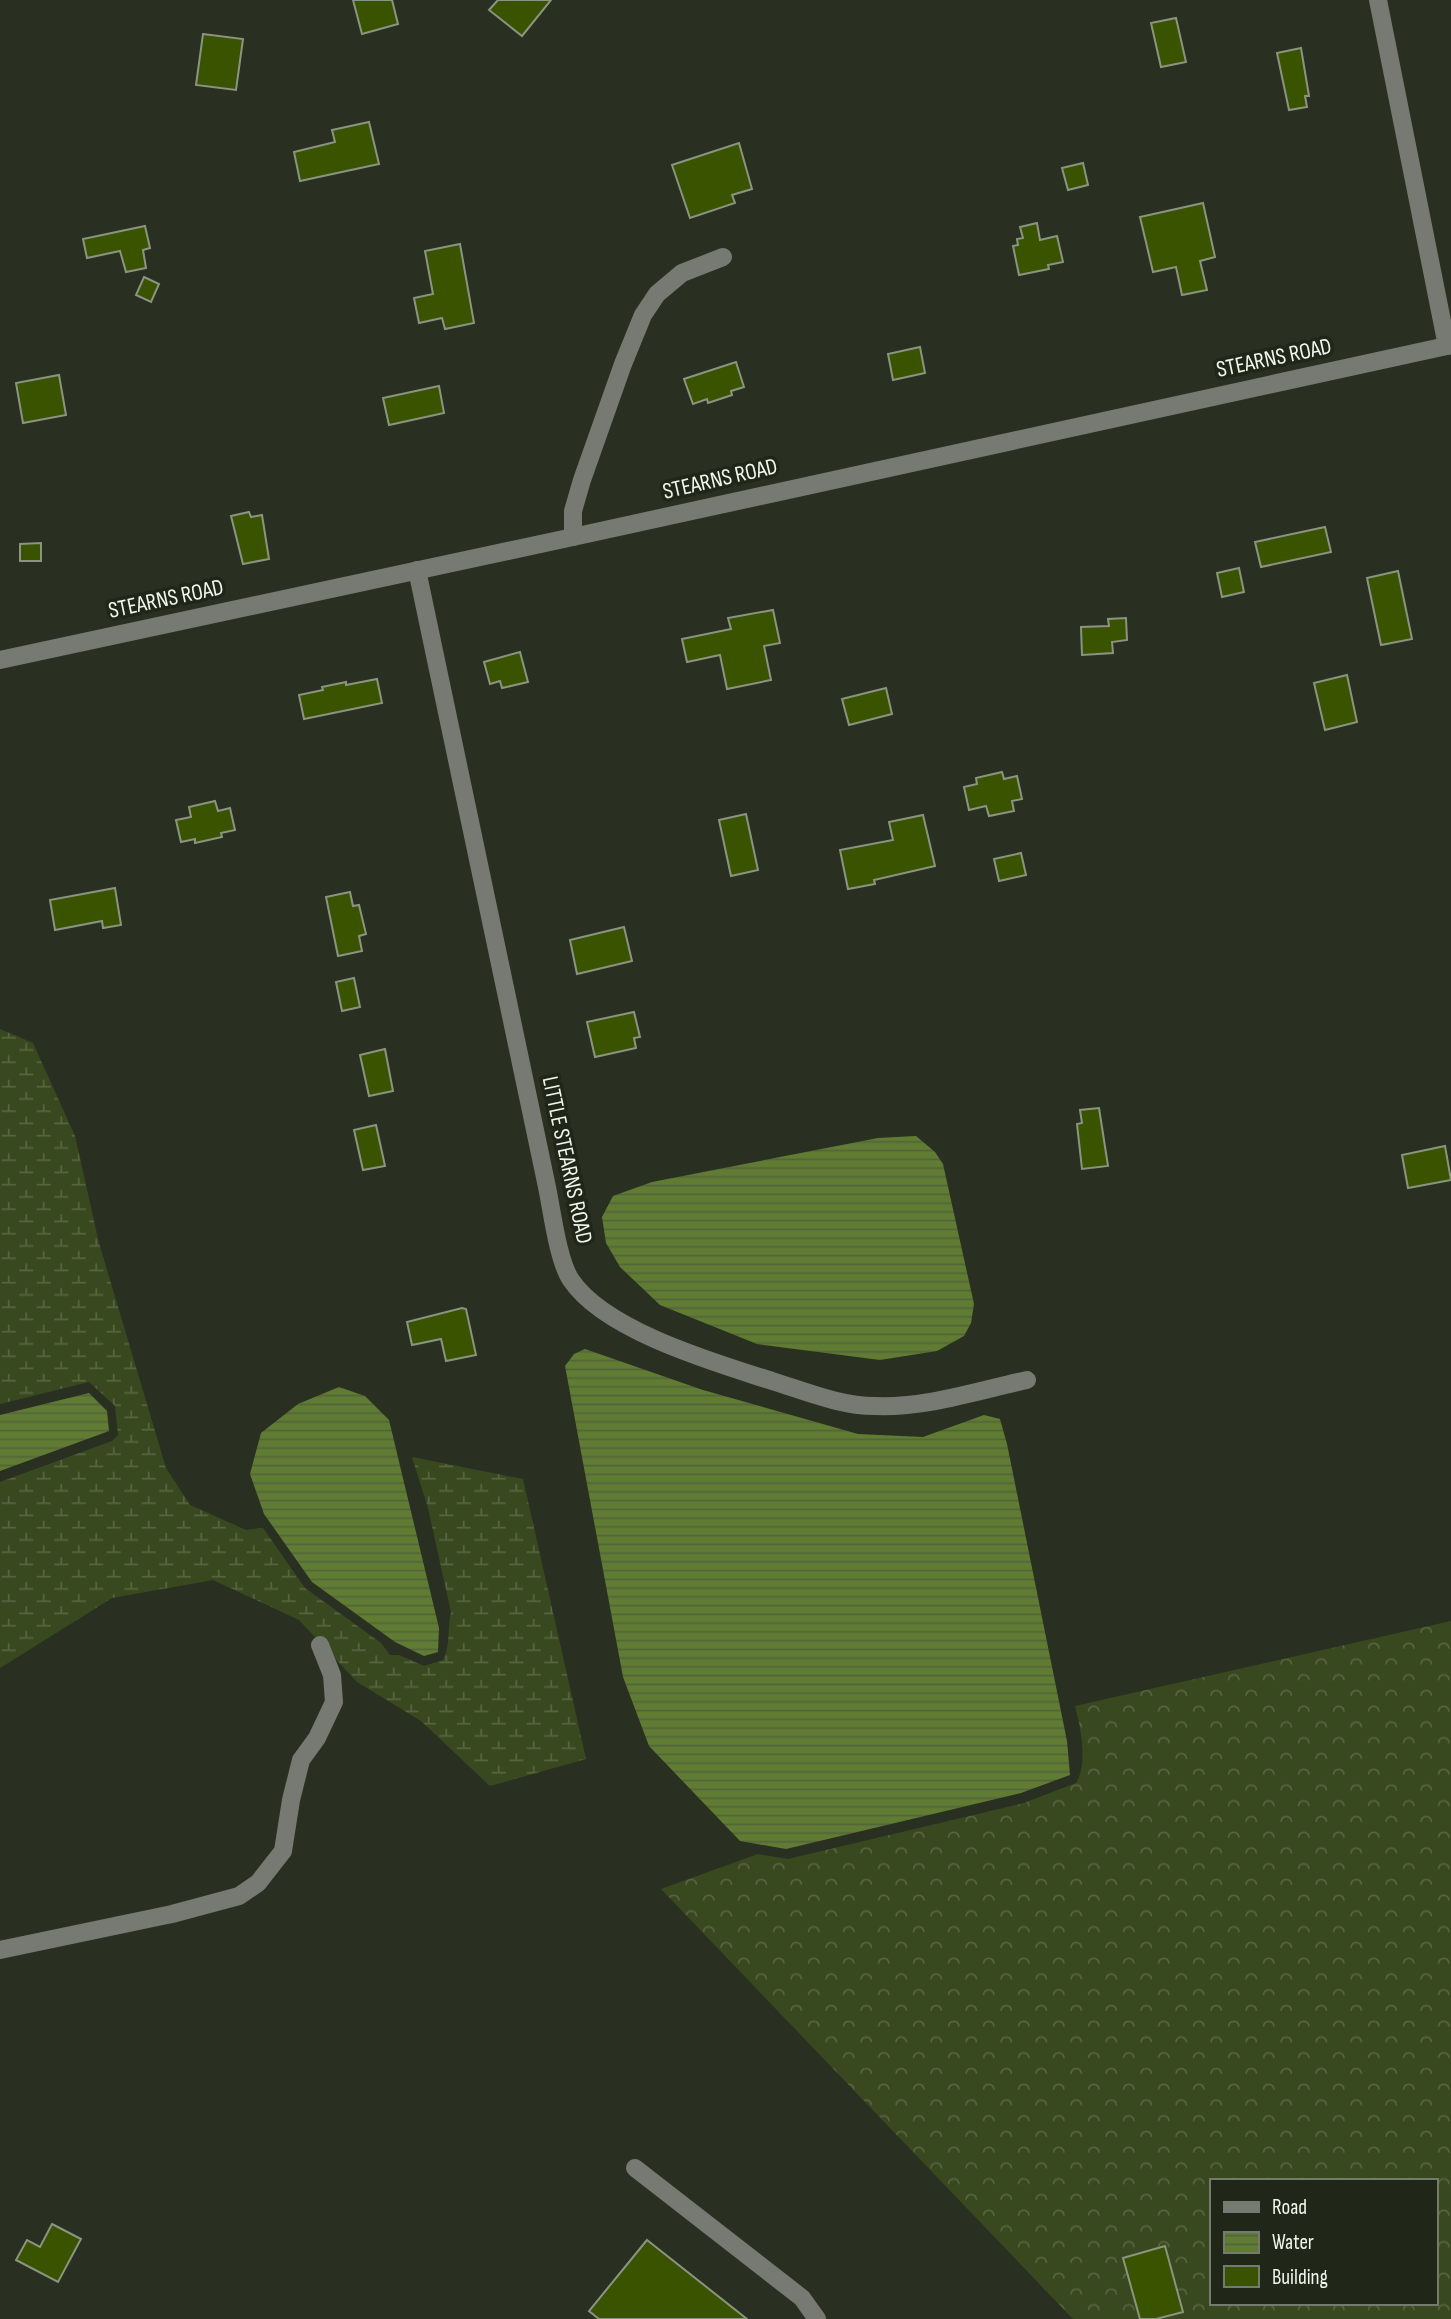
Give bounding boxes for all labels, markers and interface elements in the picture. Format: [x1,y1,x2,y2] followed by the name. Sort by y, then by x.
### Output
[1214,332,1334,384] street label: STEARNS ROAD
[660,452,780,506] street label: STEARNS ROAD
[106,573,226,625] street label: STEARNS ROAD
[536,1074,598,1246] street label: LITTLE STEARNS ROAD
[1210,2179,1437,2305] legend
[1272,2195,1307,2220] text: Road
[1272,2230,1314,2255] text: Water
[1272,2265,1328,2290] text: Building

